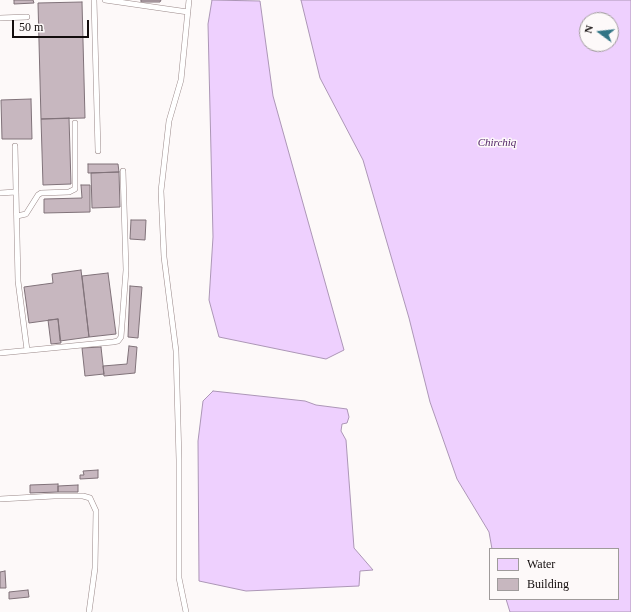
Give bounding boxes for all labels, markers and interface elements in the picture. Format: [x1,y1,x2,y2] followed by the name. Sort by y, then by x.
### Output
[14,12,91,38] scale bar
[579,12,619,52] north arrow
[19,20,43,34] text: 50 m
[582,24,595,35] text: N
[478,136,516,150] water label: Chirchiq
[489,548,619,600] legend
[527,557,555,571] text: Water
[527,577,569,591] text: Building

